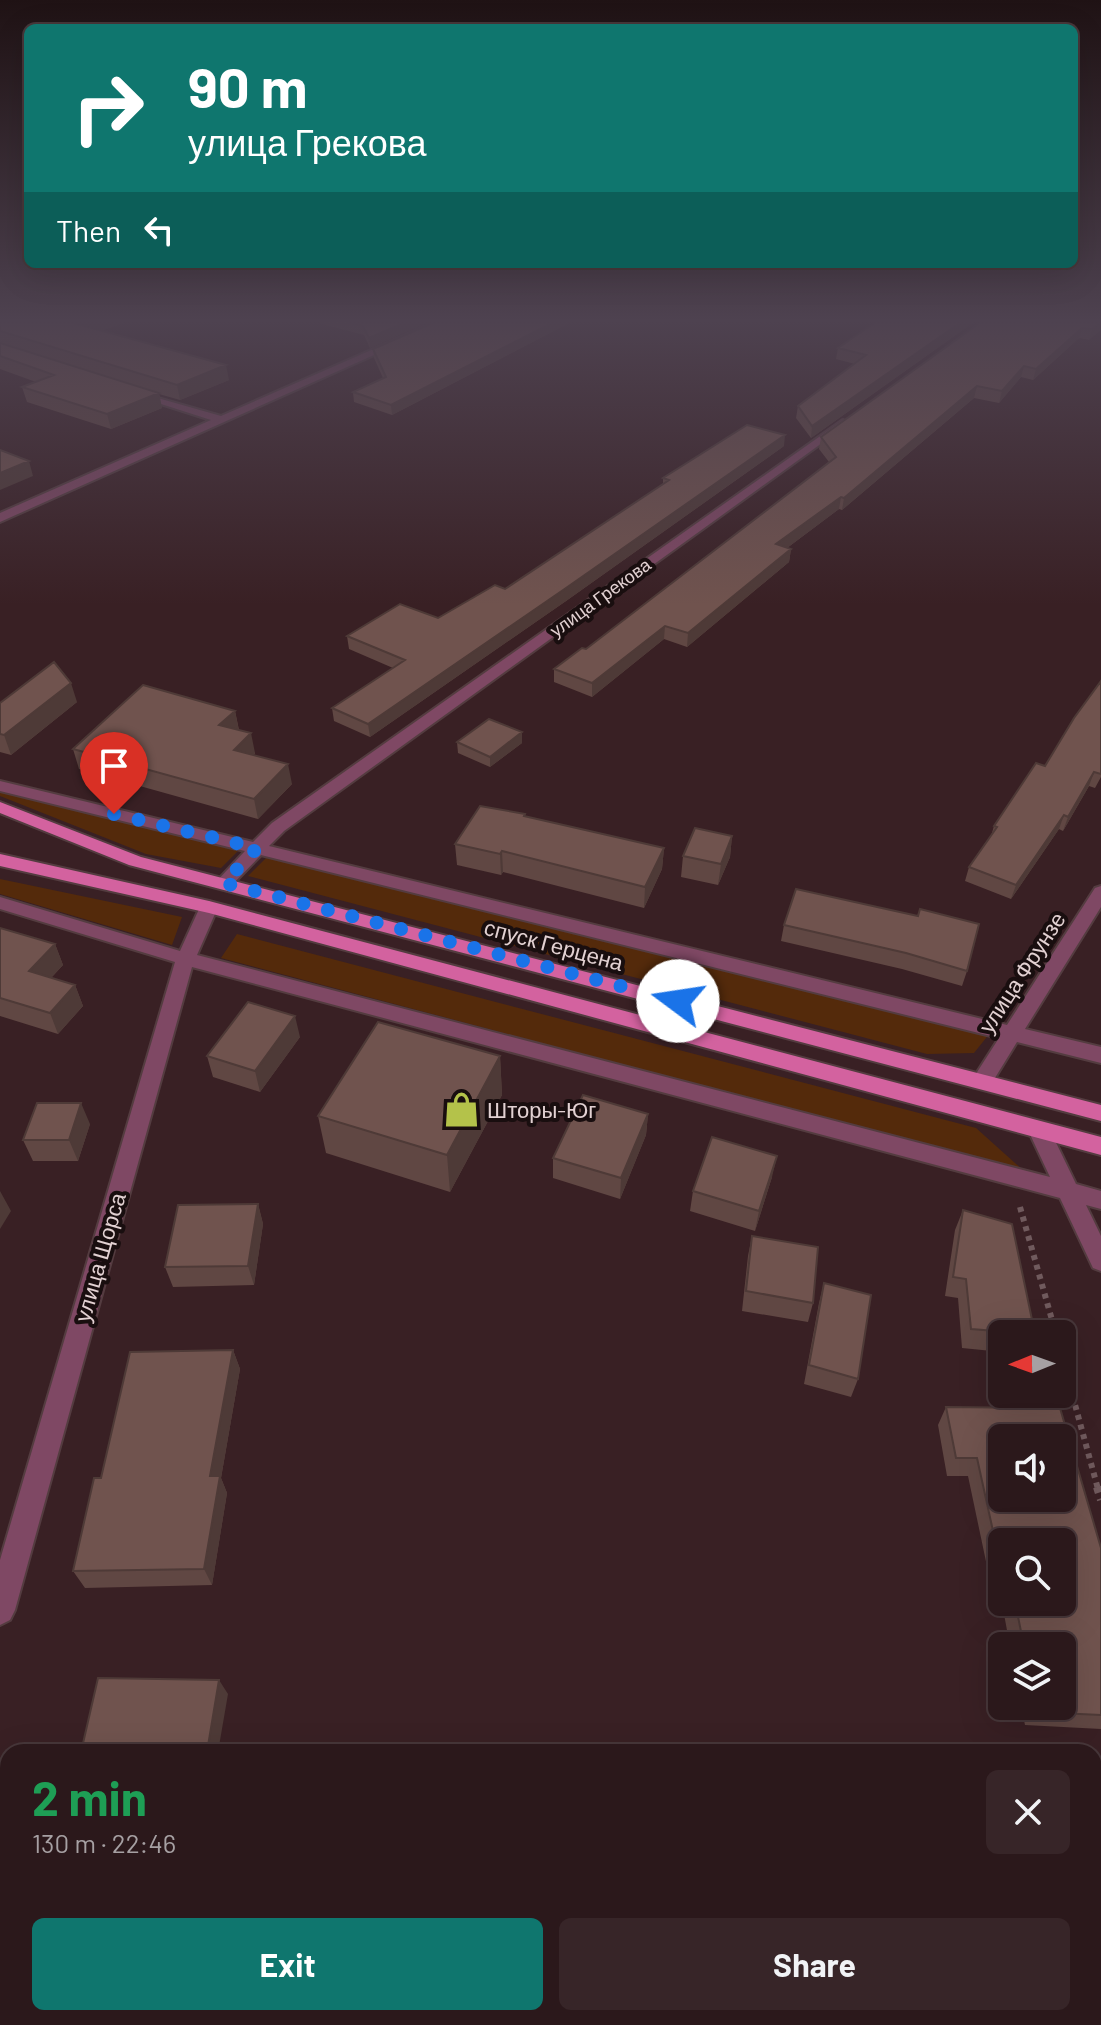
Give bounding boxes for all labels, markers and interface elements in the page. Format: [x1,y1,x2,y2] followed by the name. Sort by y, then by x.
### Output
[188,52,308,119] text: 90 m
[56,56,160,160] icon: right
[188,120,427,163] text: улица Грекова
[137,208,181,252] icon: left
[56,212,121,248] text: Then
[545,552,656,641] street label: улица Грекова
[80,732,148,814] pin
[92,744,136,788] icon: arrive
[972,907,1071,1038] street label: улица Фрунзе
[482,913,627,976] street label: спуск Герцена
[636,959,720,1043] position arrow
[442,1090,480,1128] shop icon: Шторы-Юг
[487,1096,596,1123] place label: Шторы-Юг
[68,1189,131,1325] street label: улица Щорса
[988,1320,1076,1408] north arrow
[988,1320,1076,1720] map controls
[988,1424,1076,1512] button: sound
[988,1528,1076,1616] button: search
[988,1632,1076,1720] button: layers
[32,1768,147,1826] text: 2 min
[986,1770,1070,1854] button: close
[32,1827,176,1858] text: 130 m · 22:46
[32,1918,543,2010] button: Exit
[559,1918,1070,2010] button: Share

